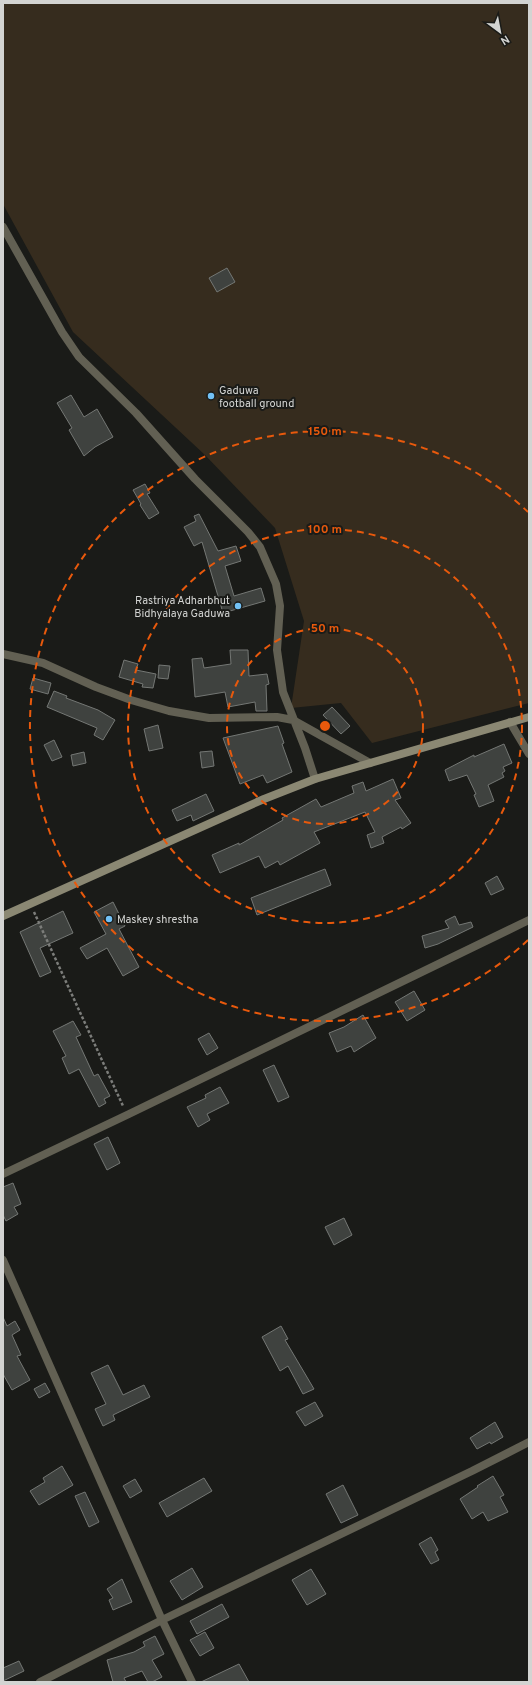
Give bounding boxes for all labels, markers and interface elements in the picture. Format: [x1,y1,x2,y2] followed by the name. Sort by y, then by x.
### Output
[480,12,520,52] north arrow
[498,32,512,48] text: N
[219,384,294,411] place label: Gaduwa football ground
[206,391,216,401] marker: Gaduwa football ground
[308,424,342,440] text: 150 m
[308,522,342,538] text: 100 m
[134,594,230,621] place label: Rastriya Adharbhut Bidhyalaya Gaduwa
[233,601,243,611] marker: Rastriya Adharbhut Bidhyalaya Gaduwa
[311,621,339,637] text: 50 m
[318,719,332,733] centre of rings
[117,913,199,927] place label: Maskey shrestha
[104,914,114,924] marker: Maskey shrestha

